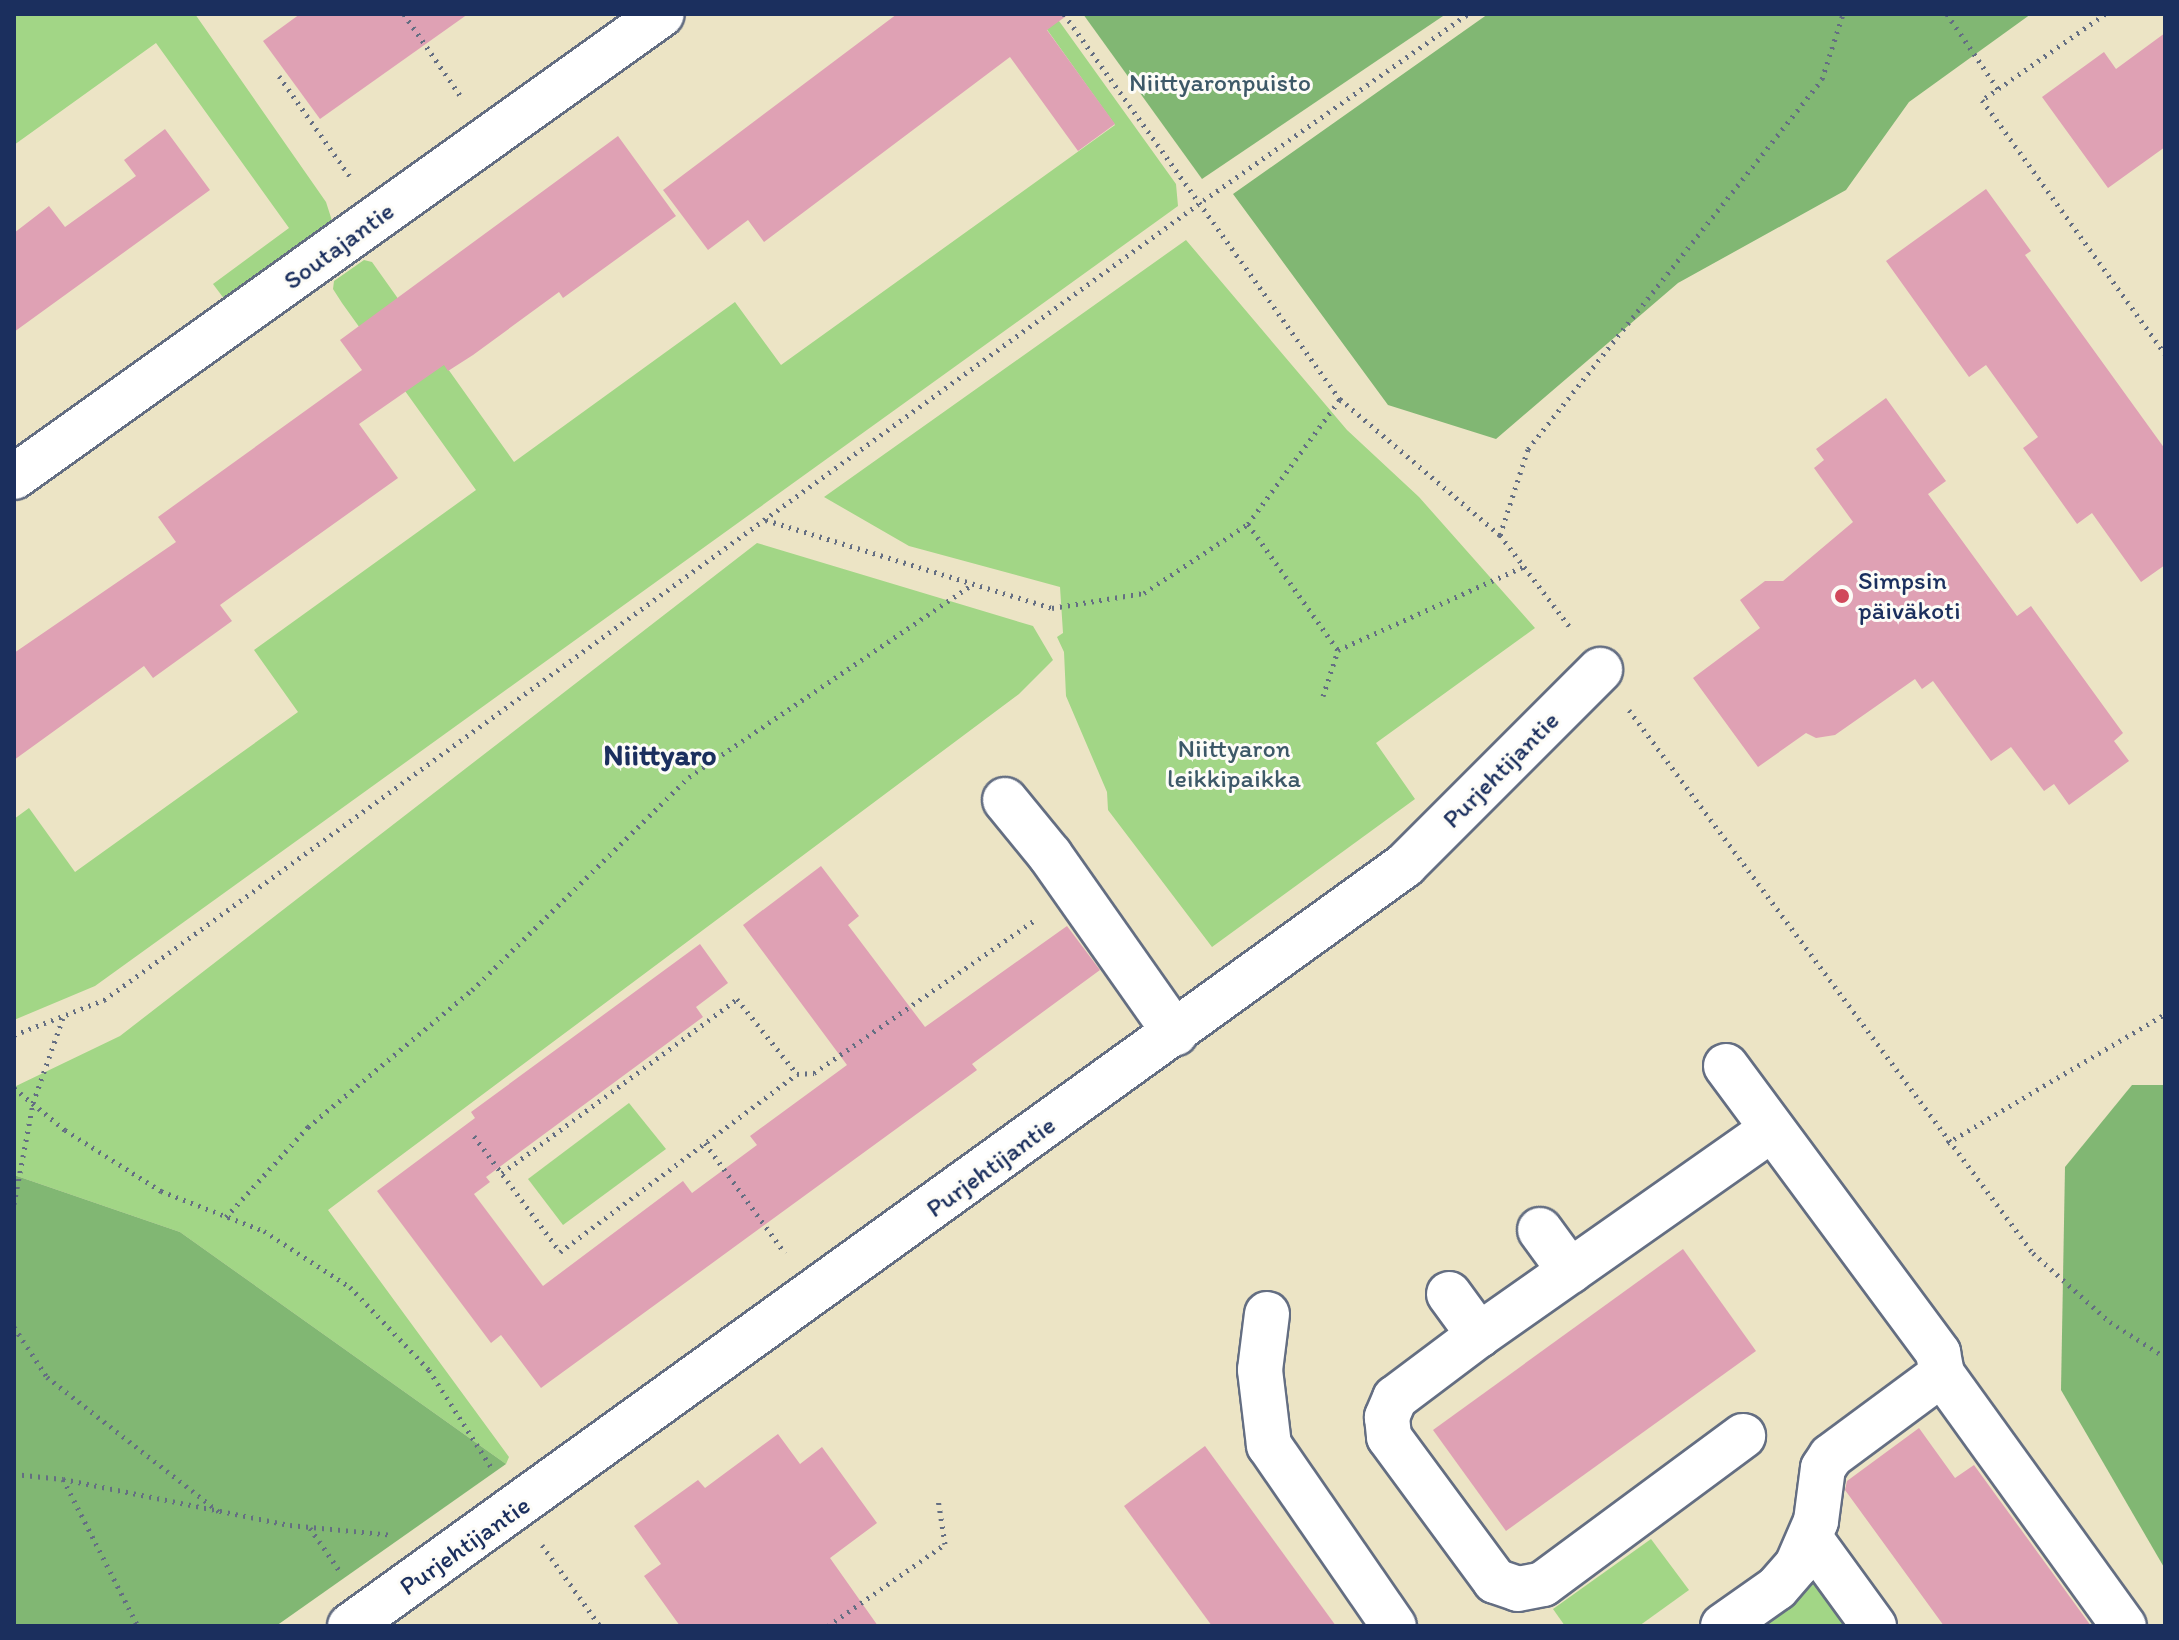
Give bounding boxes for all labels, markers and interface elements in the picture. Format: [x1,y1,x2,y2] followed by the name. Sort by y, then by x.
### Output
[1129,67,1311,99] park label: Niittyaronpuisto
[278,195,400,297] street label: Soutajantie
[1858,565,1961,626] place label: Simpsin päiväkoti
[1833,587,1851,605] marker: Simpsin päiväkoti
[1436,705,1566,835] street label: Purjehtijantie
[1167,733,1301,794] park label: Niittyaron leikkipaikka
[603,737,717,773] district label: Niittyaro
[920,1110,1062,1224] street label: Purjehtijantie
[394,1490,536,1602] street label: Purjehtijantie

